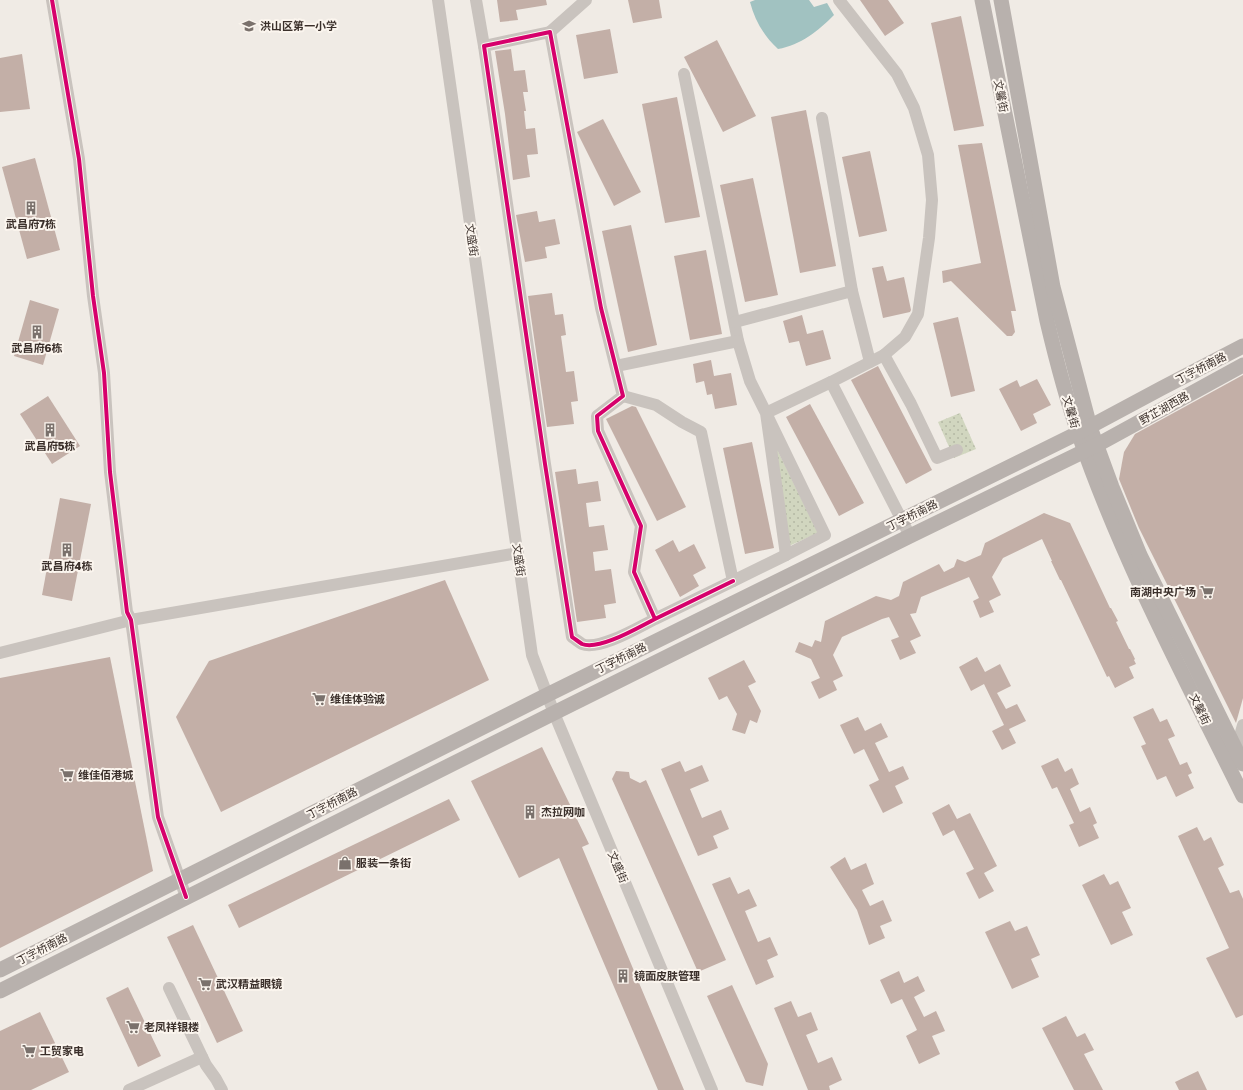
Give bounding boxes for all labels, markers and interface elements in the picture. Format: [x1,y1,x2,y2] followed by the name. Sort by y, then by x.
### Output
[241,18,257,34] school or university icon: 洪山区第一小学
[260,19,337,32] place label: 洪山区第一小学
[992,78,1011,113] street label: 文馨街
[23,200,39,216] building icon: 武昌府7栋
[6,217,56,230] place label: 武昌府7栋
[464,223,481,257] street label: 文盛街
[29,324,45,340] building icon: 武昌府6栋
[12,341,63,354] place label: 武昌府6栋
[1173,349,1228,386] street label: 丁字桥南路
[1137,389,1191,427] street label: 野芷湖西路
[1061,394,1082,430] street label: 文馨街
[42,422,58,438] building icon: 武昌府5栋
[25,439,75,452] place label: 武昌府5栋
[884,497,939,532] street label: 丁字桥南路
[59,542,75,558] building icon: 武昌府4栋
[511,543,528,577] street label: 文盛街
[42,559,92,572] place label: 武昌府4栋
[1199,584,1215,600] supermarket icon: 南湖中央广场
[1130,585,1196,598] place label: 南湖中央广场
[593,640,648,675] street label: 丁字桥南路
[311,691,327,707] supermarket icon: 维佳体验诚
[1187,691,1214,726] street label: 文馨街
[330,692,385,705] place label: 维佳体验诚
[59,767,75,783] supermarket icon: 维佳佰港城
[78,768,134,781] place label: 维佳佰港城
[304,784,359,821] street label: 丁字桥南路
[522,804,538,820] building icon: 杰拉网咖
[541,805,585,818] place label: 杰拉网咖
[606,849,631,885] street label: 文盛街
[337,855,353,871] shop icon: 服装一条街
[356,856,411,869] place label: 服装一条街
[14,930,69,967] street label: 丁字桥南路
[615,968,631,984] building icon: 镜面皮肤管理
[634,969,700,982] place label: 镜面皮肤管理
[197,976,213,992] supermarket icon: 武汉精益眼镜
[216,977,282,990] place label: 武汉精益眼镜
[125,1019,141,1035] supermarket icon: 老凤祥银楼
[144,1020,199,1033] place label: 老凤祥银楼
[21,1043,37,1059] supermarket icon: 工贸家电
[40,1044,84,1057] place label: 工贸家电

